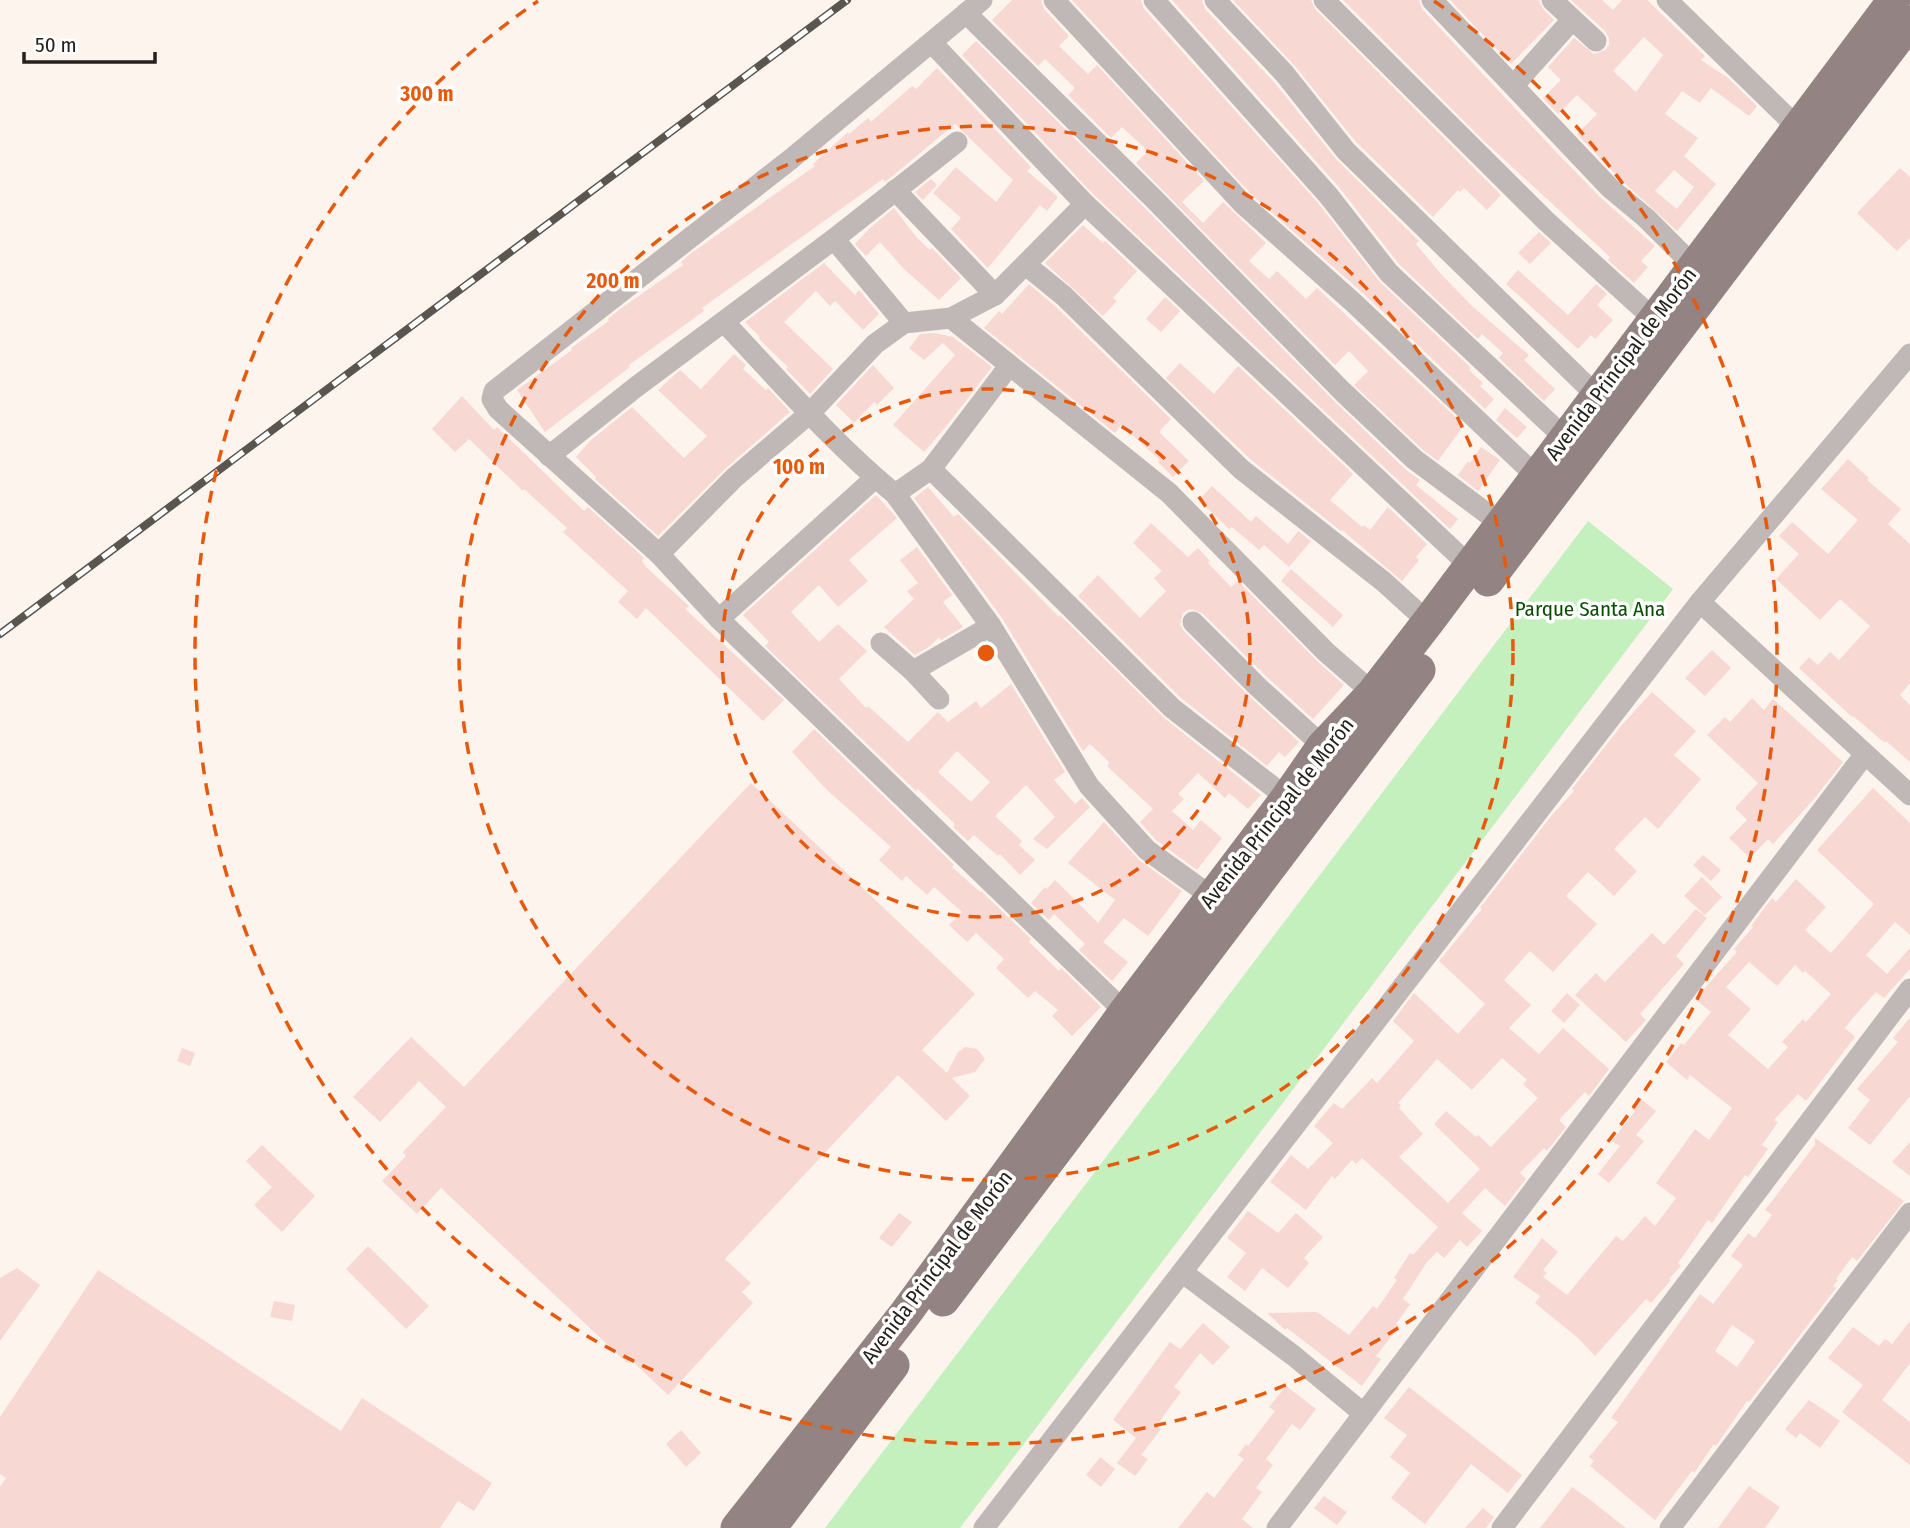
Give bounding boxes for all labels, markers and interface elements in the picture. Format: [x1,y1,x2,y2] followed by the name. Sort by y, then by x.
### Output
[24,21,156,65] scale bar
[35,32,77,58] text: 50 m
[399,81,454,107] text: 300 m
[1540,262,1702,466] street label: Avenida Principal de Morón
[585,268,640,294] text: 200 m
[773,454,825,480] text: 100 m
[1515,596,1665,622] park label: Parque Santa Ana
[974,641,998,665] centre of rings
[1194,712,1360,914] street label: Avenida Principal de Morón
[856,1165,1018,1369] street label: Avenida Principal de Morón

